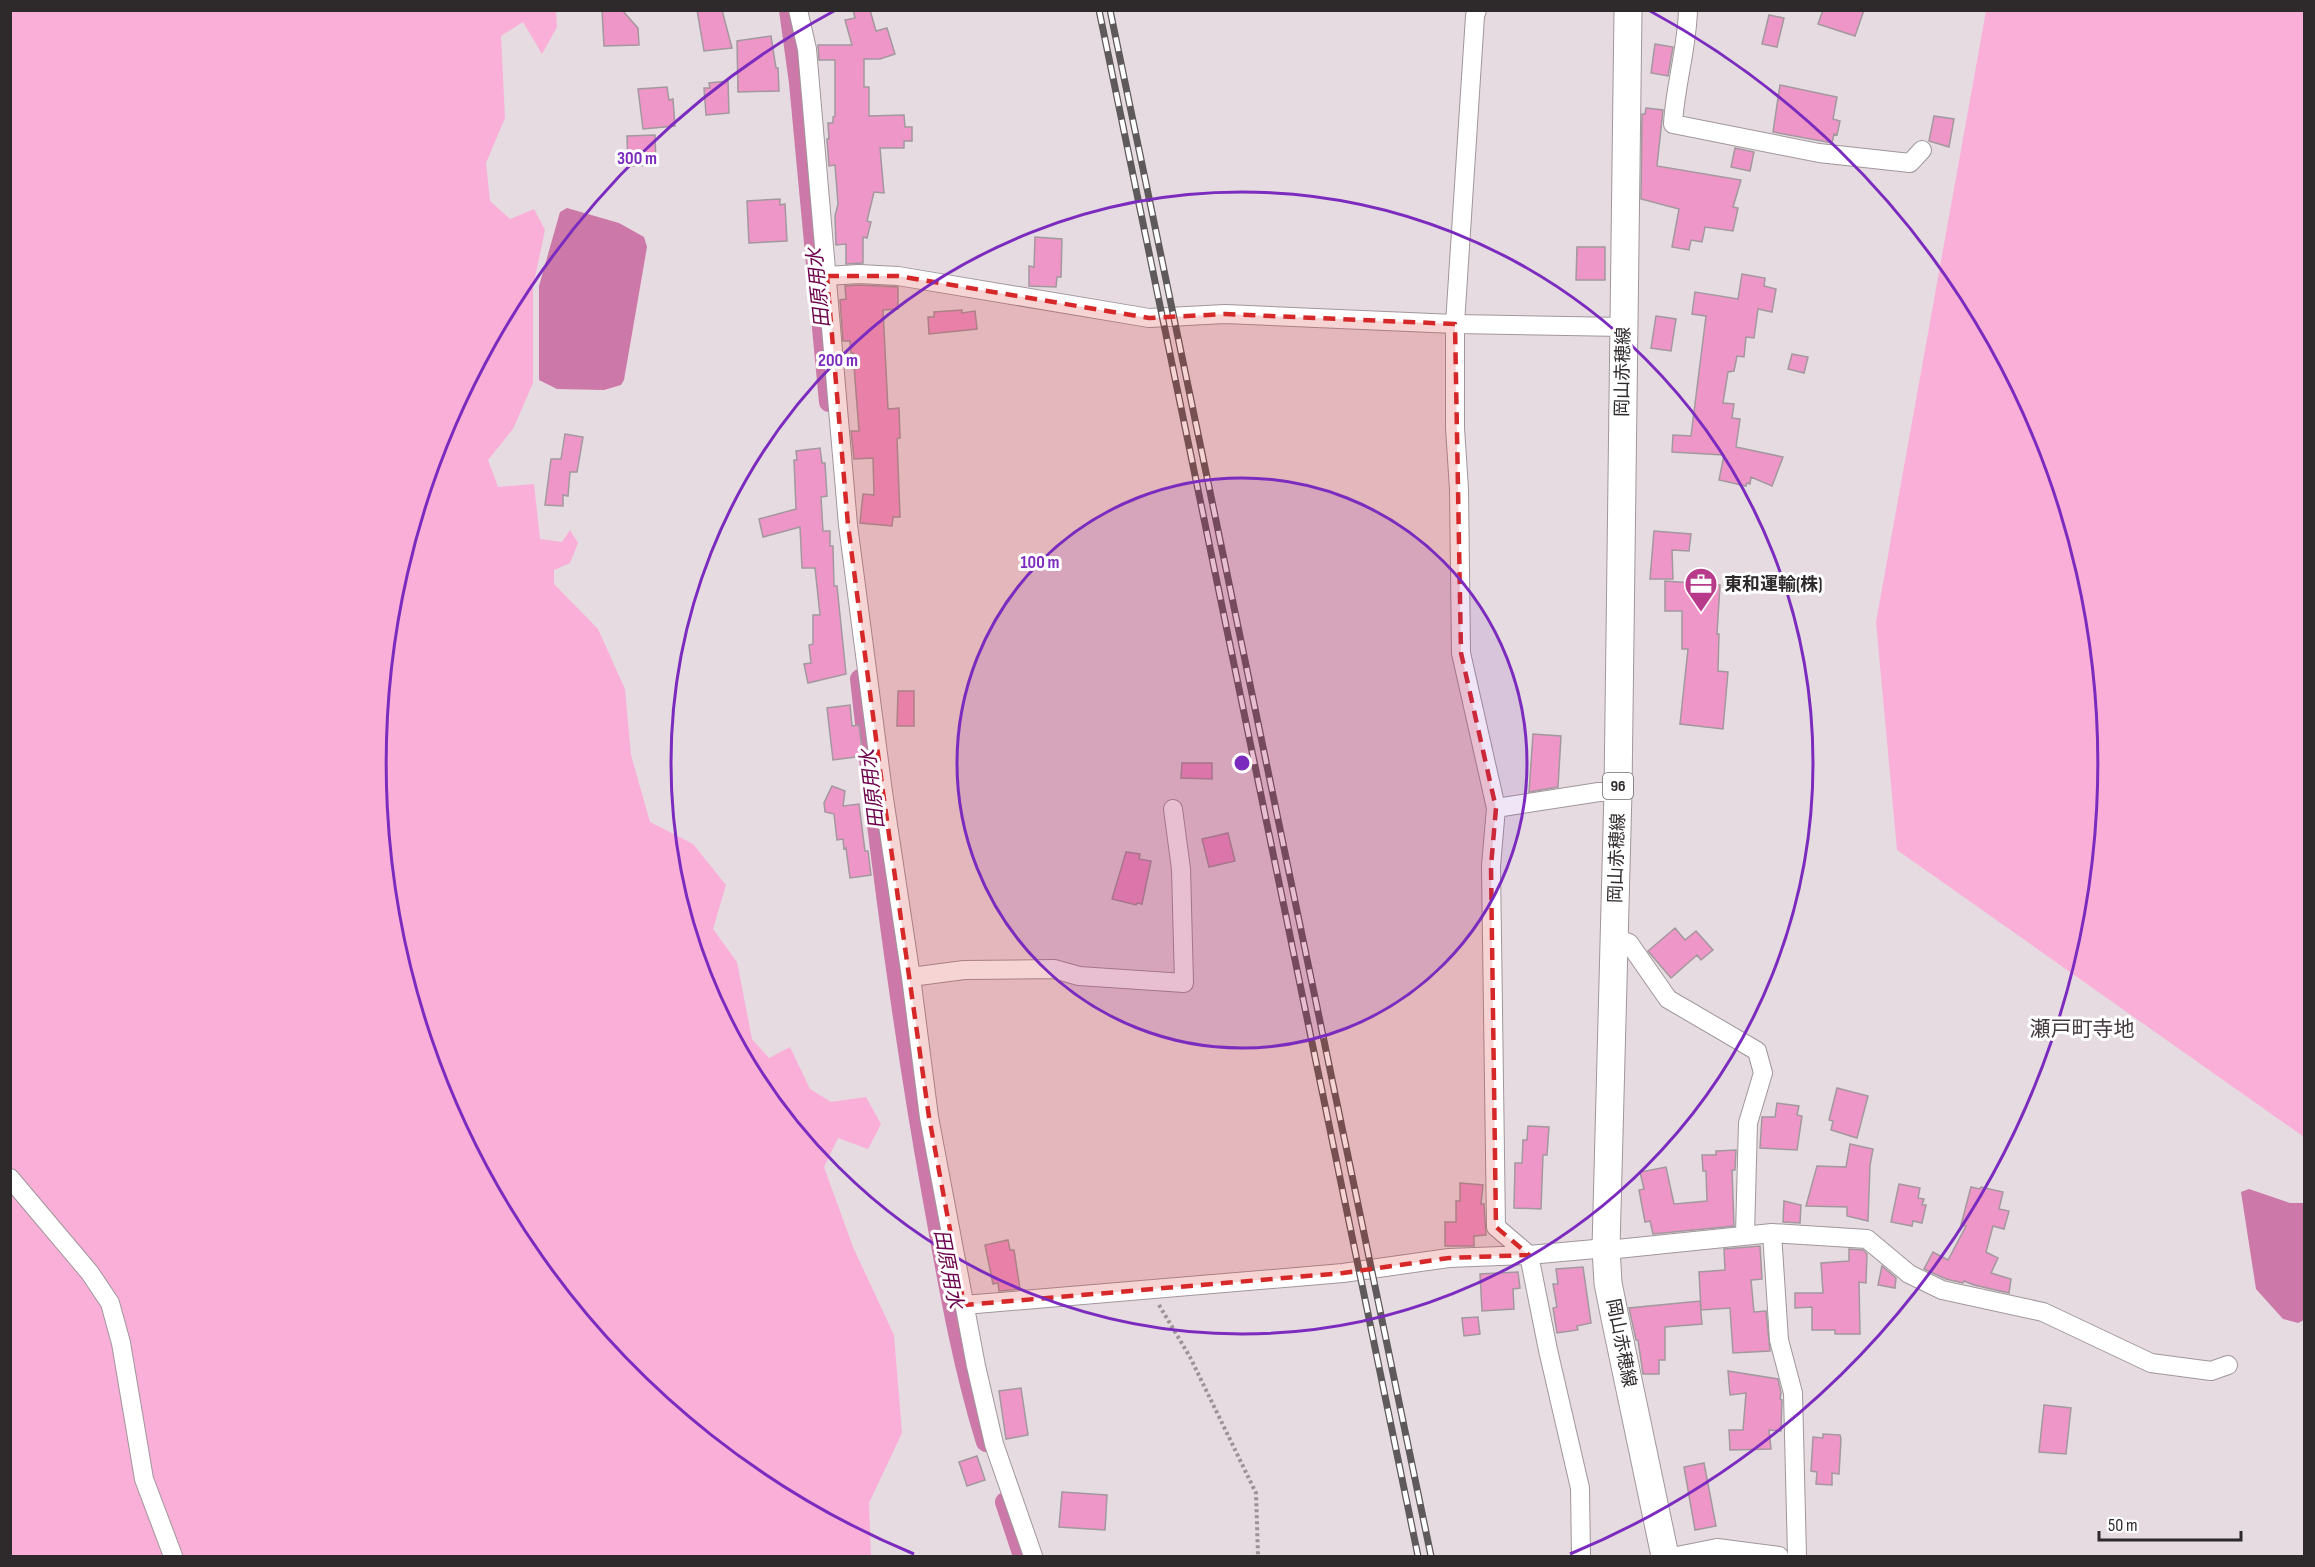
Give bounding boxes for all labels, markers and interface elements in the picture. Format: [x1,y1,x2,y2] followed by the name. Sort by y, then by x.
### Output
[617,148,657,169] text: 300 m
[803,245,835,329] water label: 田原用水
[1612,327,1634,417] street label: 岡山赤穂線
[818,350,858,371] text: 200 m
[1021,552,1060,573] text: 100 m
[1683,566,1719,613] office icon: 東和運輸(株)
[1724,574,1822,595] place label: 東和運輸(株)
[856,746,890,830] water label: 田原用水
[1232,753,1252,773] centre of rings
[1603,773,1633,799] road number: 96
[1605,813,1629,903] street label: 岡山赤穂線
[2030,1017,2135,1042] district label: 瀬戸町寺地
[929,1227,968,1313] water label: 田原用水
[1602,1297,1640,1389] street label: 岡山赤穂線
[2099,1504,2242,1542] scale bar
[2108,1515,2138,1536] text: 50 m

